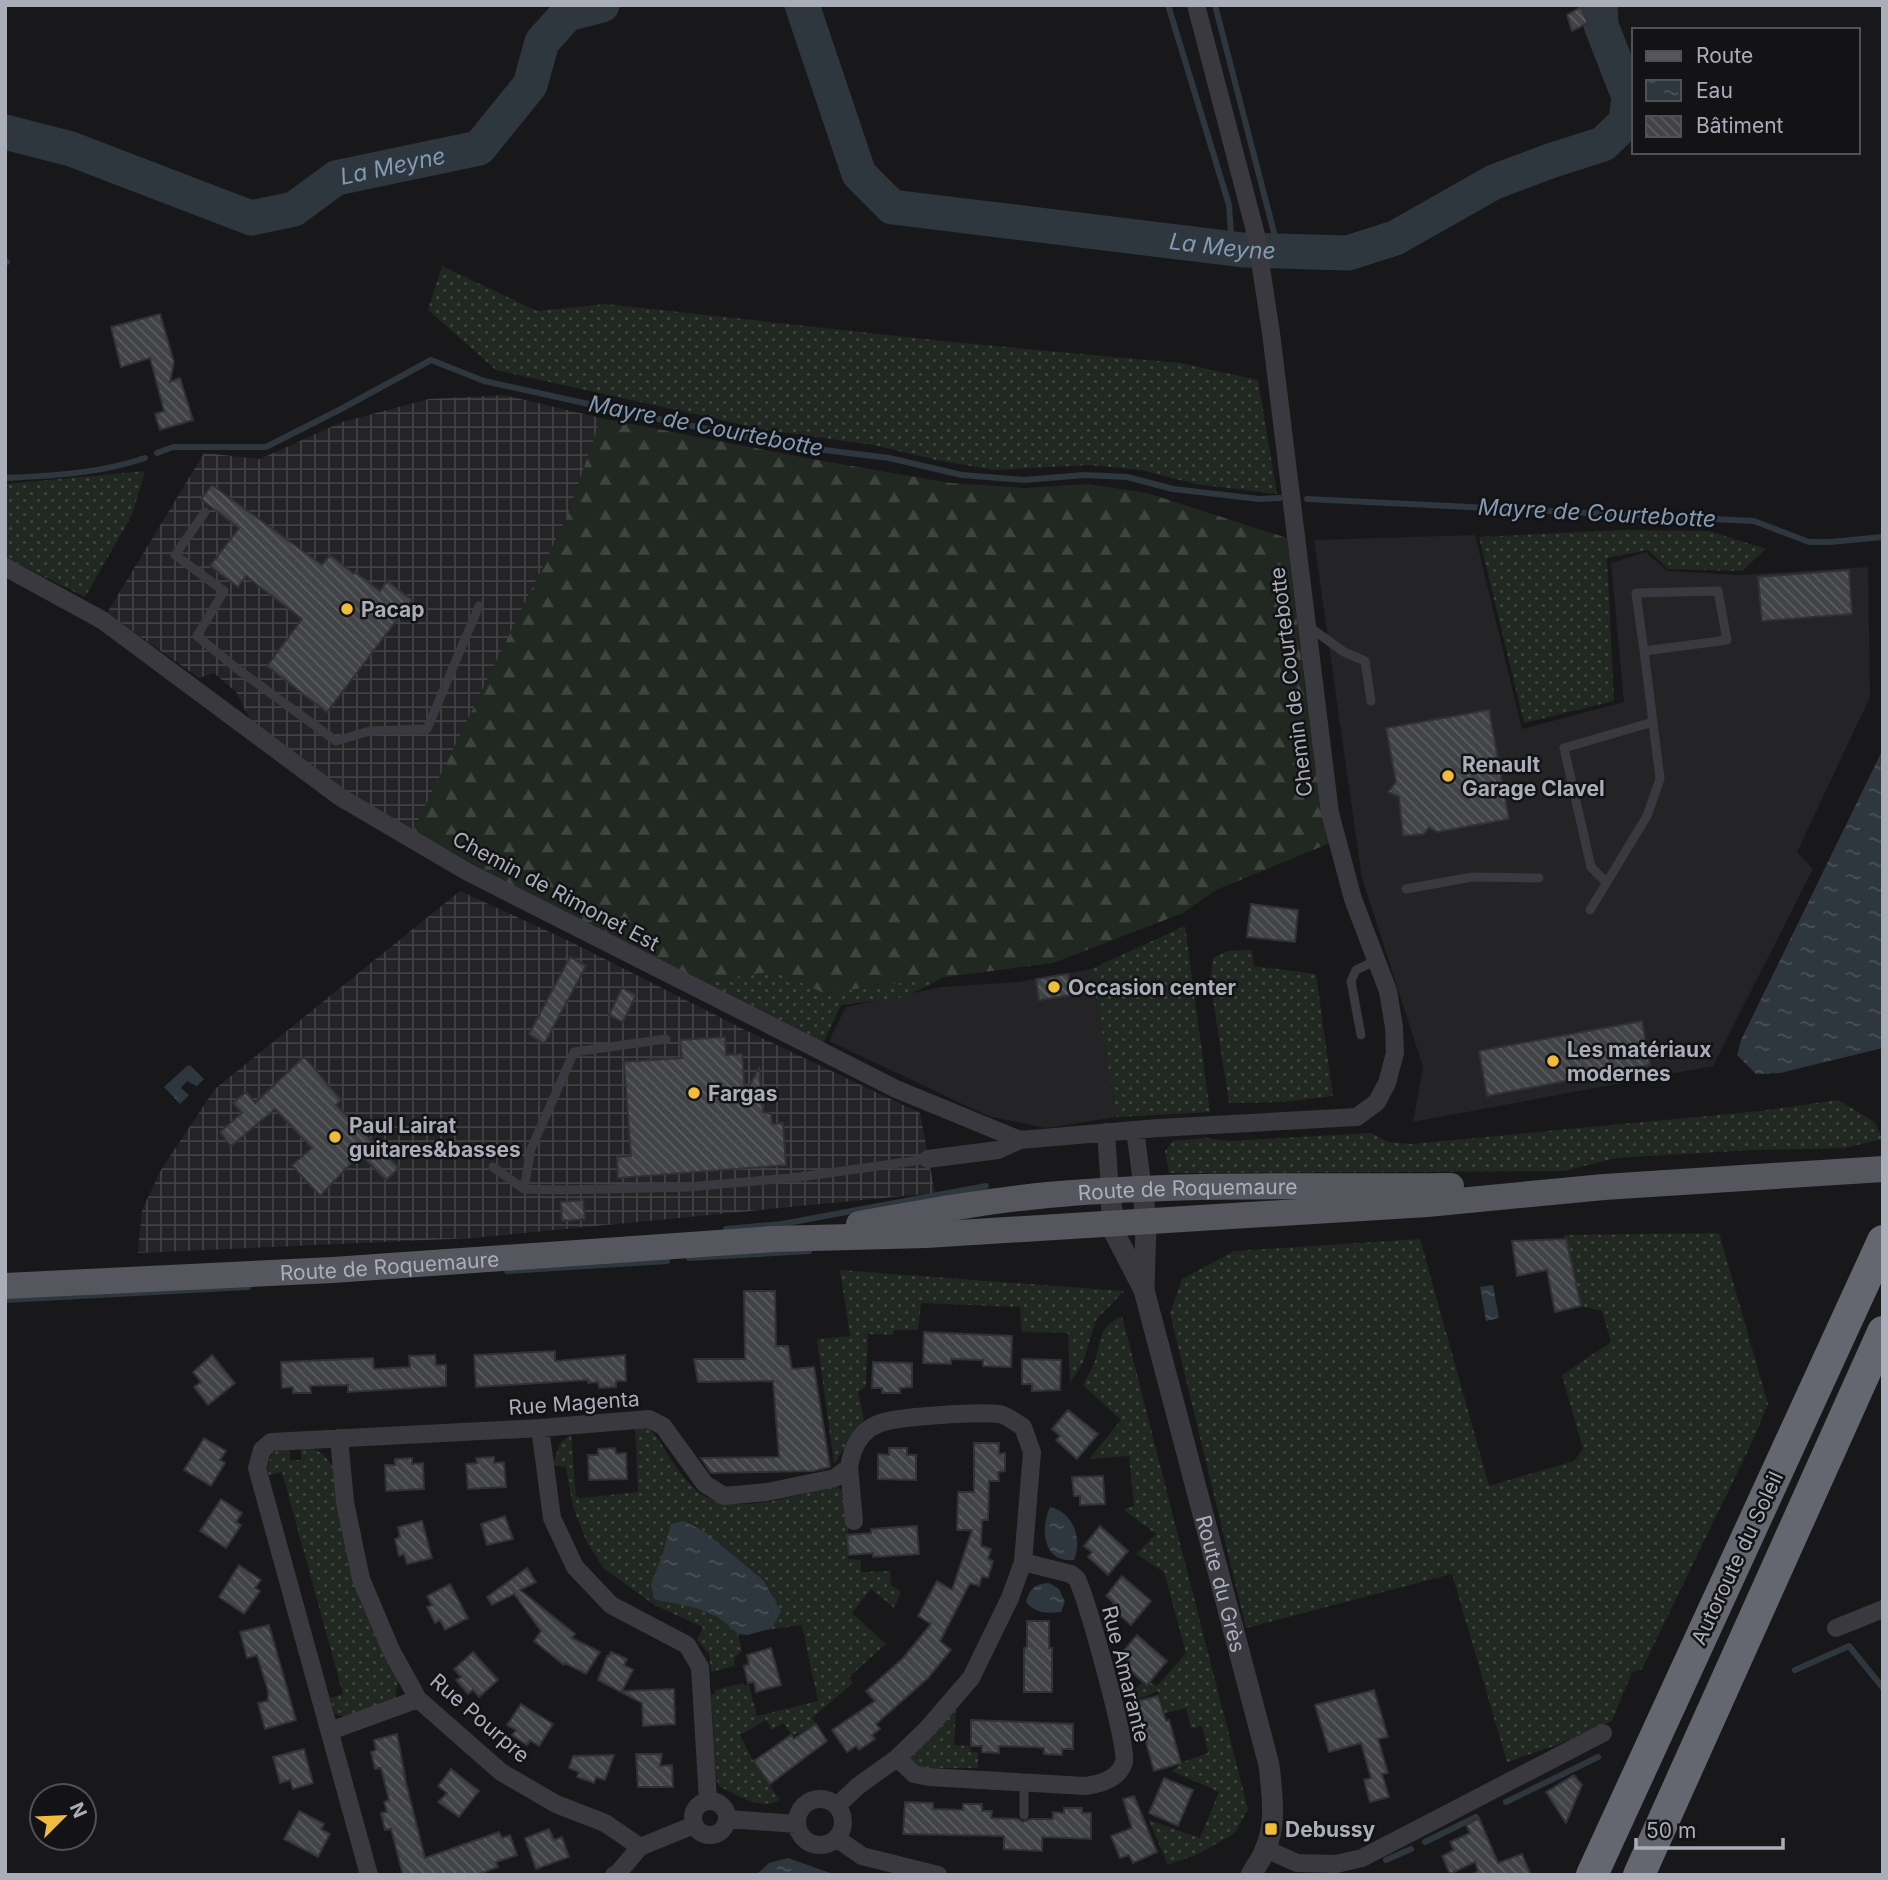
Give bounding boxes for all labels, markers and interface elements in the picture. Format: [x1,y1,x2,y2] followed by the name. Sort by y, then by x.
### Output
[1632,28,1860,154] legend
[1696,43,1753,68] text: Route
[1696,78,1733,103] text: Eau
[1696,113,1784,138] text: Bâtiment
[337,141,448,191] water label: La Meyne
[1168,227,1276,265] water label: La Meyne
[586,390,826,462] water label: Mayre de Courtebotte
[1477,493,1717,533] water label: Mayre de Courtebotte
[1265,566,1317,798] street label: Chemin de Courtebotte
[361,597,425,622] place label: Pacap
[339,601,355,617] marker: Pacap
[1462,752,1605,801] place label: Renault Garage Clavel
[1440,768,1456,784] marker: Renault Garage Clavel
[448,826,664,956] street label: Chemin de Rimonet Est
[1068,975,1237,1000] place label: Occasion center
[1046,979,1062,995] marker: Occasion center
[1567,1037,1711,1086] place label: Les matériaux modernes
[1545,1053,1561,1069] marker: Les matériaux modernes
[708,1081,777,1106] place label: Fargas
[686,1085,702,1101] marker: Fargas
[349,1113,521,1162] place label: Paul Lairat guitares&basses
[327,1129,343,1145] marker: Paul Lairat guitares&basses
[1077,1174,1298,1205] street label: Route de Roquemaure
[279,1246,500,1285] street label: Route de Roquemaure
[508,1386,640,1420] street label: Rue Magenta
[1686,1467,1788,1649] street label: Autoroute du Soleil
[1191,1512,1251,1655] street label: Route du Grès
[1097,1603,1155,1745] street label: Rue Amarante
[425,1668,535,1768] street label: Rue Pourpre
[28,1782,98,1852] north arrow
[65,1799,92,1822] text: N
[1636,1806,1783,1850] scale bar
[1285,1817,1376,1842] place label: Debussy
[1646,1818,1696,1843] text: 50 m
[1263,1821,1279,1837] marker: Debussy

